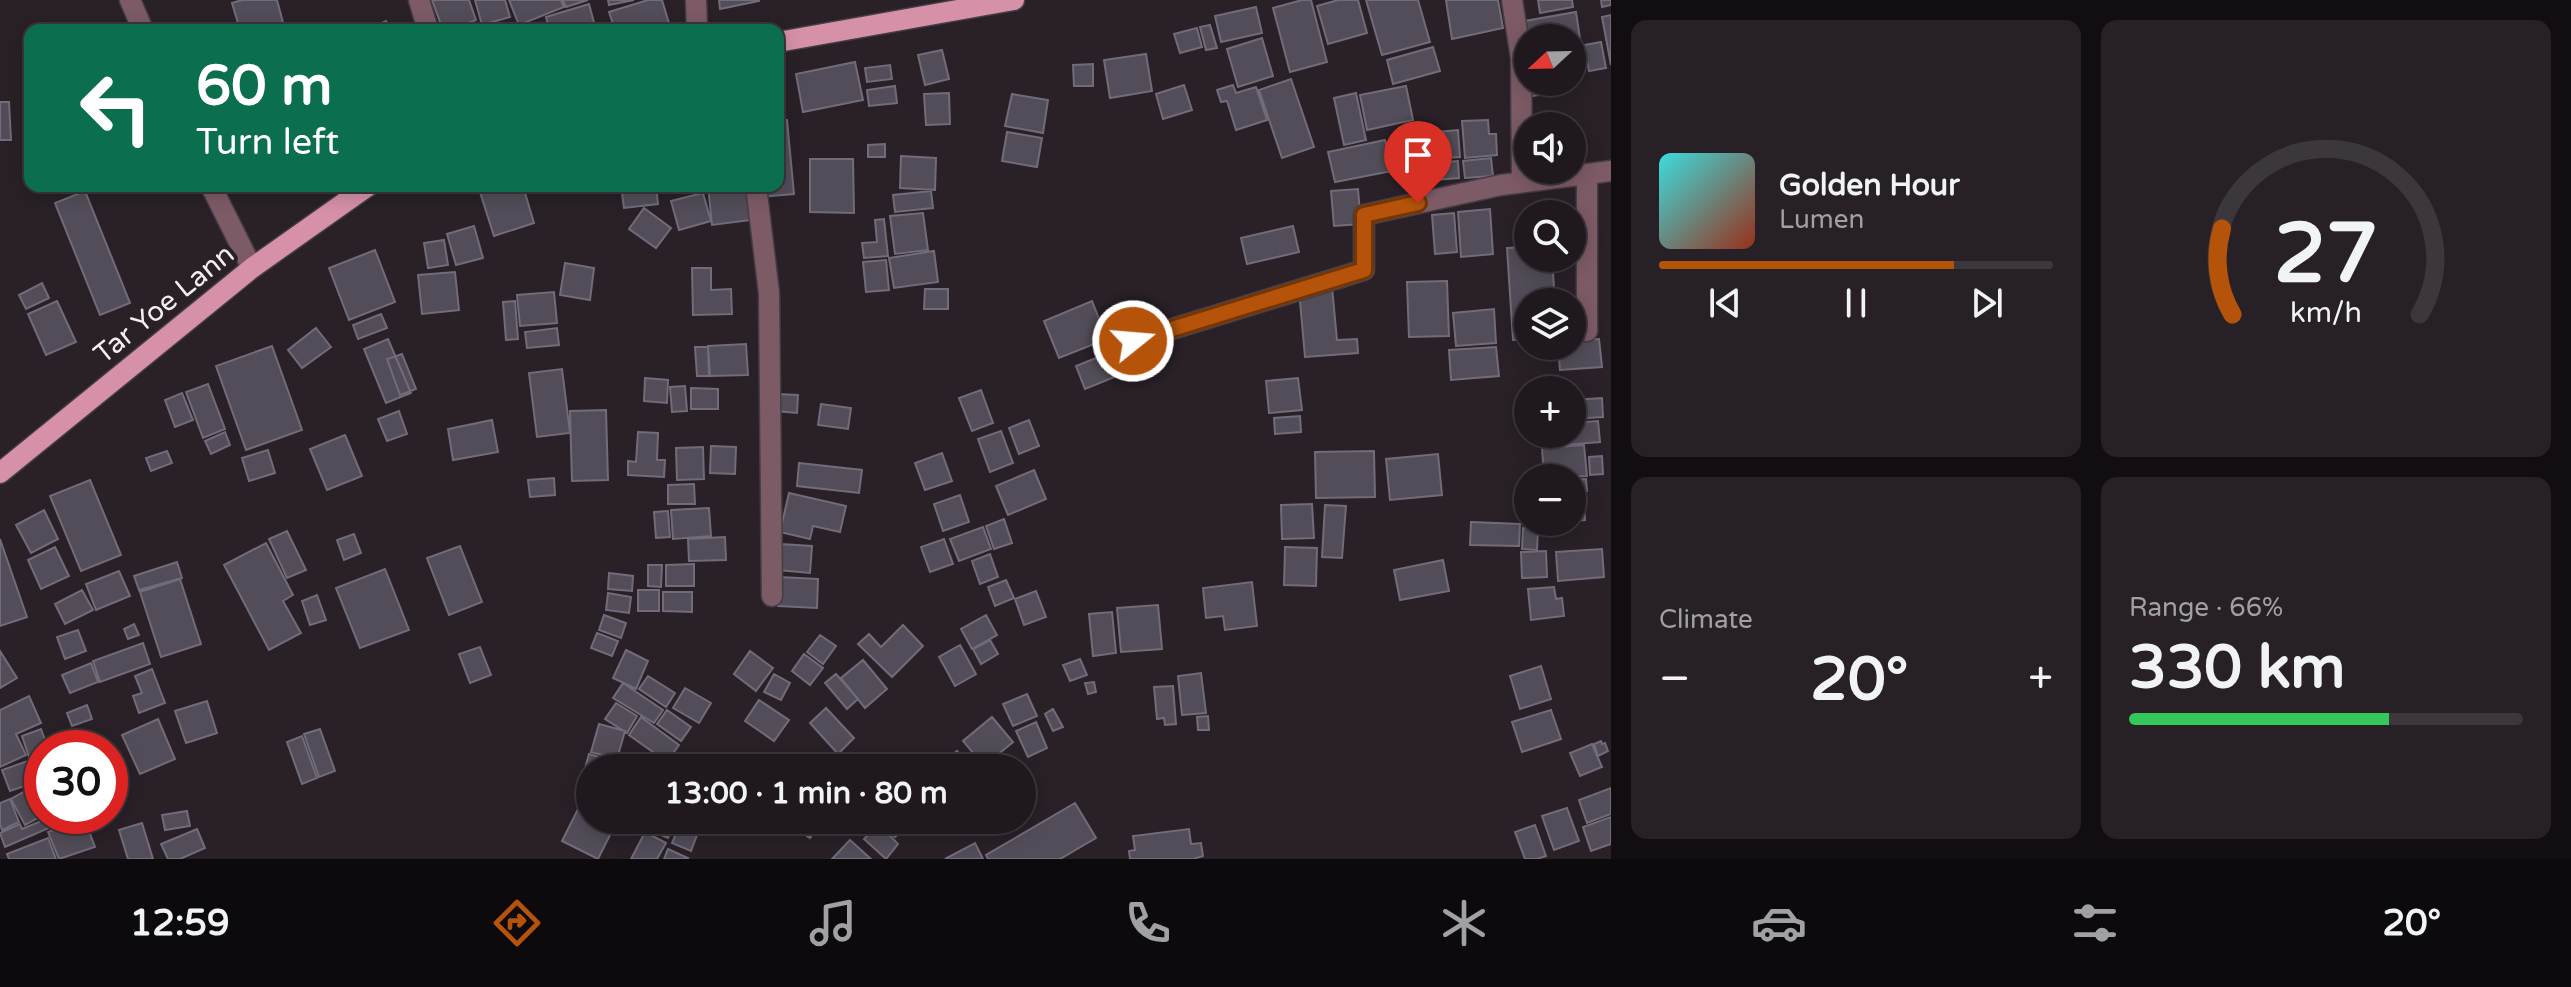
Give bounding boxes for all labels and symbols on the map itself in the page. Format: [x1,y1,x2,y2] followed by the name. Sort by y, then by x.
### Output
[1514,24,1586,96] north arrow
[1384,121,1452,203] pin
[87,237,241,371] street label: Tar Yoe Lann
[1091,299,1175,383] position arrow
[24,730,128,834] speed limit sign: 30

